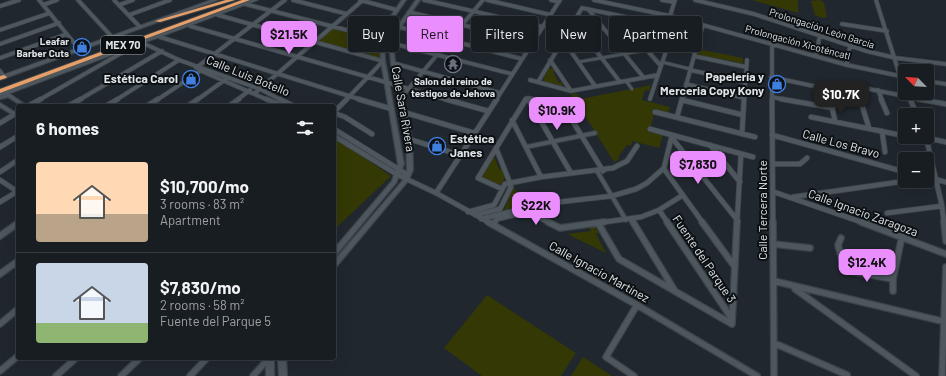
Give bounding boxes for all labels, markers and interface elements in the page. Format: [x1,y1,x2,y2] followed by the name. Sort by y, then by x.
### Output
[768,5,876,51] street label: Prolongación León García
[348,16,399,52] chip: Buy
[407,16,463,52] chip: Rent
[471,16,538,52] chip: Filters
[546,16,601,52] chip: New
[609,16,702,52] chip: Apartment
[256,21,322,55] pin: $21.5K
[744,22,852,62] street label: Prolongación Xicoténcatl
[270,26,308,42] text: $21.5K
[16,35,69,59] place label: Leafar Barber Cuts
[101,36,145,54] road number: MEX 70
[72,37,92,57] shop icon: Leafar Barber Cuts
[205,52,292,98] street label: Calle Luis Botello
[443,54,463,74] temple icon: Salon del reino de testigos de Jehova
[898,64,934,100] north arrow
[898,64,934,188] map controls
[390,65,418,153] street label: Calle Sara Rivera
[181,69,201,89] shop icon: Estética Carol
[660,69,764,97] place label: Papelería y Merceria Copy Kony
[104,71,178,85] place label: Estética Carol
[767,74,787,94] shop icon: Papelería y Merceria Copy Kony
[411,75,495,99] place label: Salon del reino de testigos de Jehova
[808,81,874,115] pin: $10.7K
[822,86,860,102] text: $10.7K
[524,97,590,131] pin: $10.9K
[538,102,576,118] text: $10.9K
[898,108,934,144] button: +
[294,117,316,139] icon: filters
[36,118,99,138] text: 6 homes
[801,126,881,160] street label: Calle Los Bravo
[450,131,494,159] place label: Estética Janes
[427,136,447,156] shop icon: Estética Janes
[665,151,731,185] pin: $7,830
[898,152,934,188] button: −
[679,156,717,172] text: $7,830
[755,160,769,260] street label: Calle Tercera Norte
[160,176,249,196] text: $10,700/mo
[68,178,116,226] icon: home
[807,186,920,238] street label: Calle Ignacio Zaragoza
[512,192,560,226] pin: $22K
[160,196,244,212] text: 3 rooms · 83 m²
[521,197,551,213] text: $22K
[160,212,221,228] text: Apartment
[670,212,739,305] street label: Fuente del Parque 3
[547,238,652,304] street label: Calle Ignacio Martínez
[834,249,900,283] pin: $12.4K
[848,254,886,270] text: $12.4K
[160,277,241,297] text: $7,830/mo
[68,279,116,327] icon: home
[160,297,244,313] text: 2 rooms · 58 m²
[160,313,271,329] text: Fuente del Parque 5

